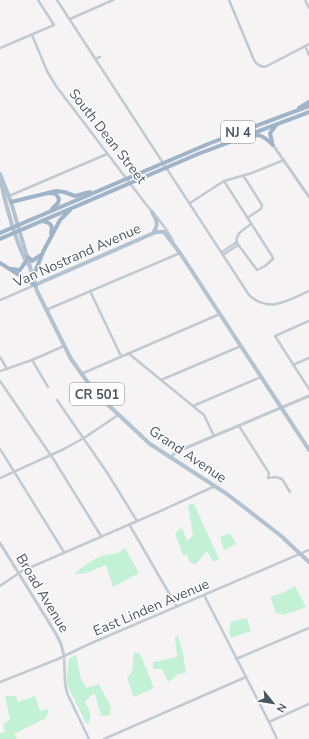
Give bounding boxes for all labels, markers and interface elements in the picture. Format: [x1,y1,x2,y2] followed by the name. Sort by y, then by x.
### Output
[65,85,151,188] street label: South Dean Street
[221,121,255,143] road number: NJ 4
[10,219,144,292] street label: Van Nostrand Avenue
[70,383,124,405] road number: CR 501
[145,421,230,487] street label: Grand Avenue
[12,550,74,636] street label: Broad Avenue
[90,574,212,640] street label: East Linden Avenue
[253,683,293,723] north arrow
[273,700,290,715] text: N

